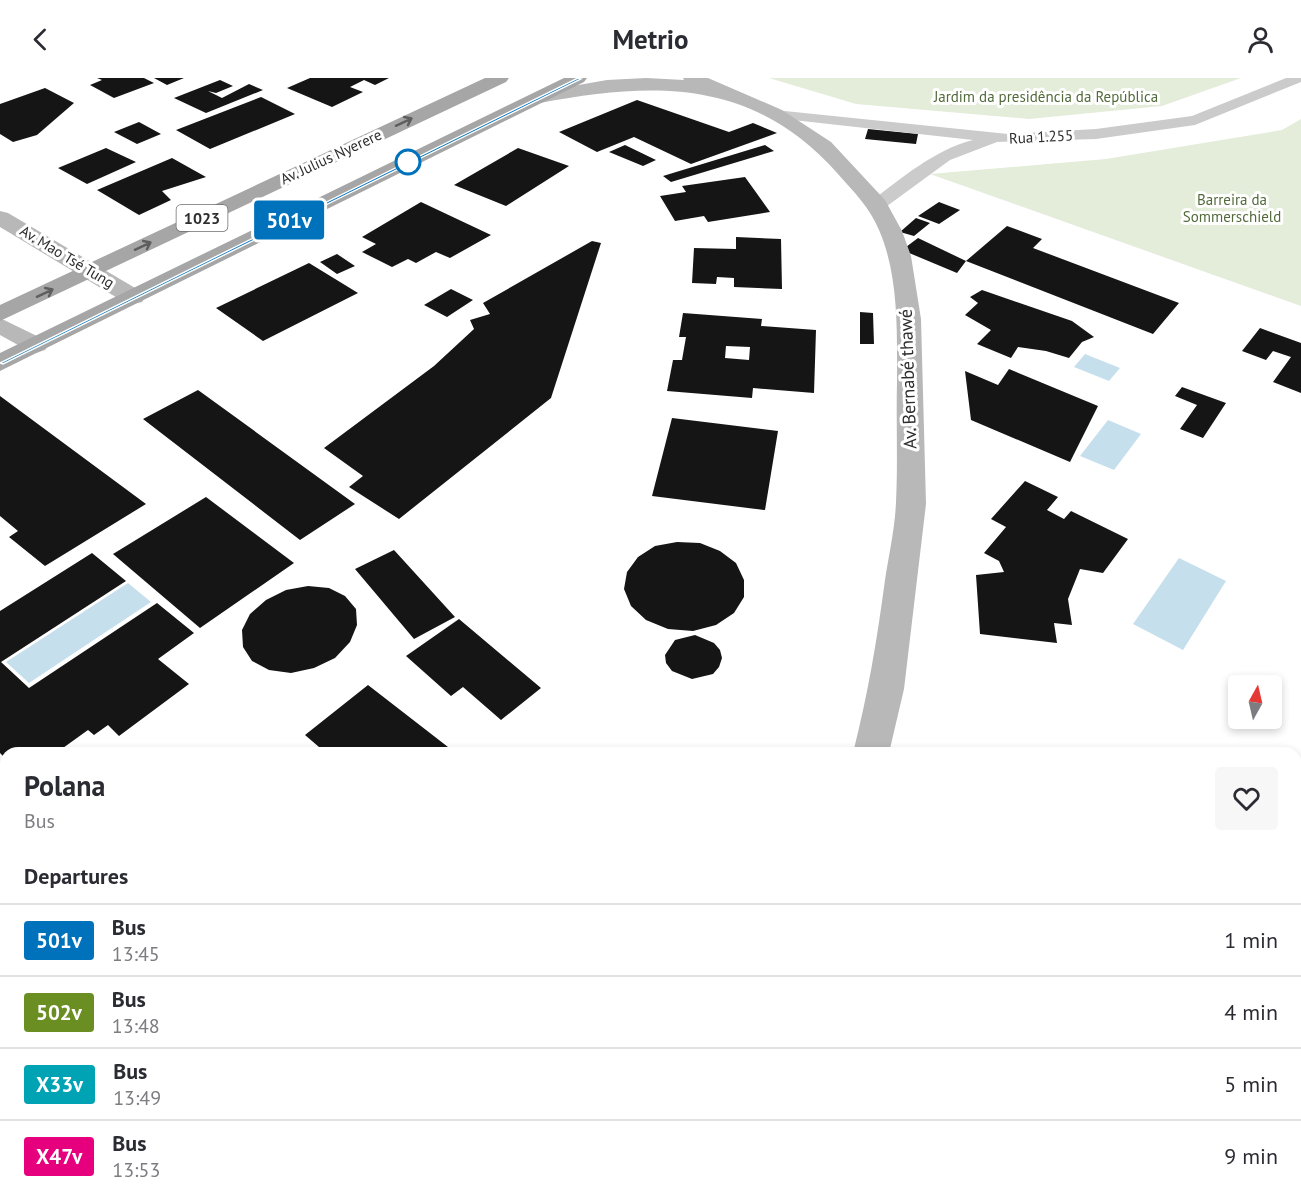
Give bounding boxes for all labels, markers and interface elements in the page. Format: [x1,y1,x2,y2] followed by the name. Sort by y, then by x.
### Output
[613,22,688,56] text: Metrio
[24,23,57,56] icon: back
[1244,23,1277,56] icon: person
[933,87,1158,106] park label: Jardim da presidência da República
[395,116,413,128] one-way arrow
[277,125,385,188] street label: Av. Julius Nyerere
[1008,125,1074,148] street label: Rua 1.255
[395,149,421,175] unlabelled marker
[1183,190,1281,226] park label: Barreira da Sommerschield
[247,200,331,240] line badge: 501v
[176,205,228,231] road number: 1023
[266,207,312,234] text: 501v
[17,221,118,292] street label: Av. Mao Tsé Tung
[134,240,152,252] one-way arrow
[36,286,54,298] one-way arrow
[894,309,921,449] street label: Av. Bernabé thawé
[1228,675,1282,729] north arrow
[1228,675,1282,729] map controls
[24,767,105,804] text: Polana
[1215,767,1278,830] button: heart
[24,808,55,834] text: Bus
[24,862,128,890] text: Departures
[112,913,146,941] text: Bus
[1224,926,1278,954] text: 1 min
[36,927,82,954] text: 501v
[112,941,160,967] text: 13:45
[112,985,146,1013] text: Bus
[1224,998,1278,1026] text: 4 min
[36,999,82,1026] text: 502v
[112,1013,160,1039] text: 13:48
[113,1057,147,1085] text: Bus
[1224,1070,1278,1098] text: 5 min
[36,1071,83,1098] text: X33v
[113,1085,161,1111] text: 13:49
[112,1129,146,1157] text: Bus
[1224,1142,1278,1170] text: 9 min
[36,1143,82,1170] text: X47v
[112,1157,160,1183] text: 13:53

